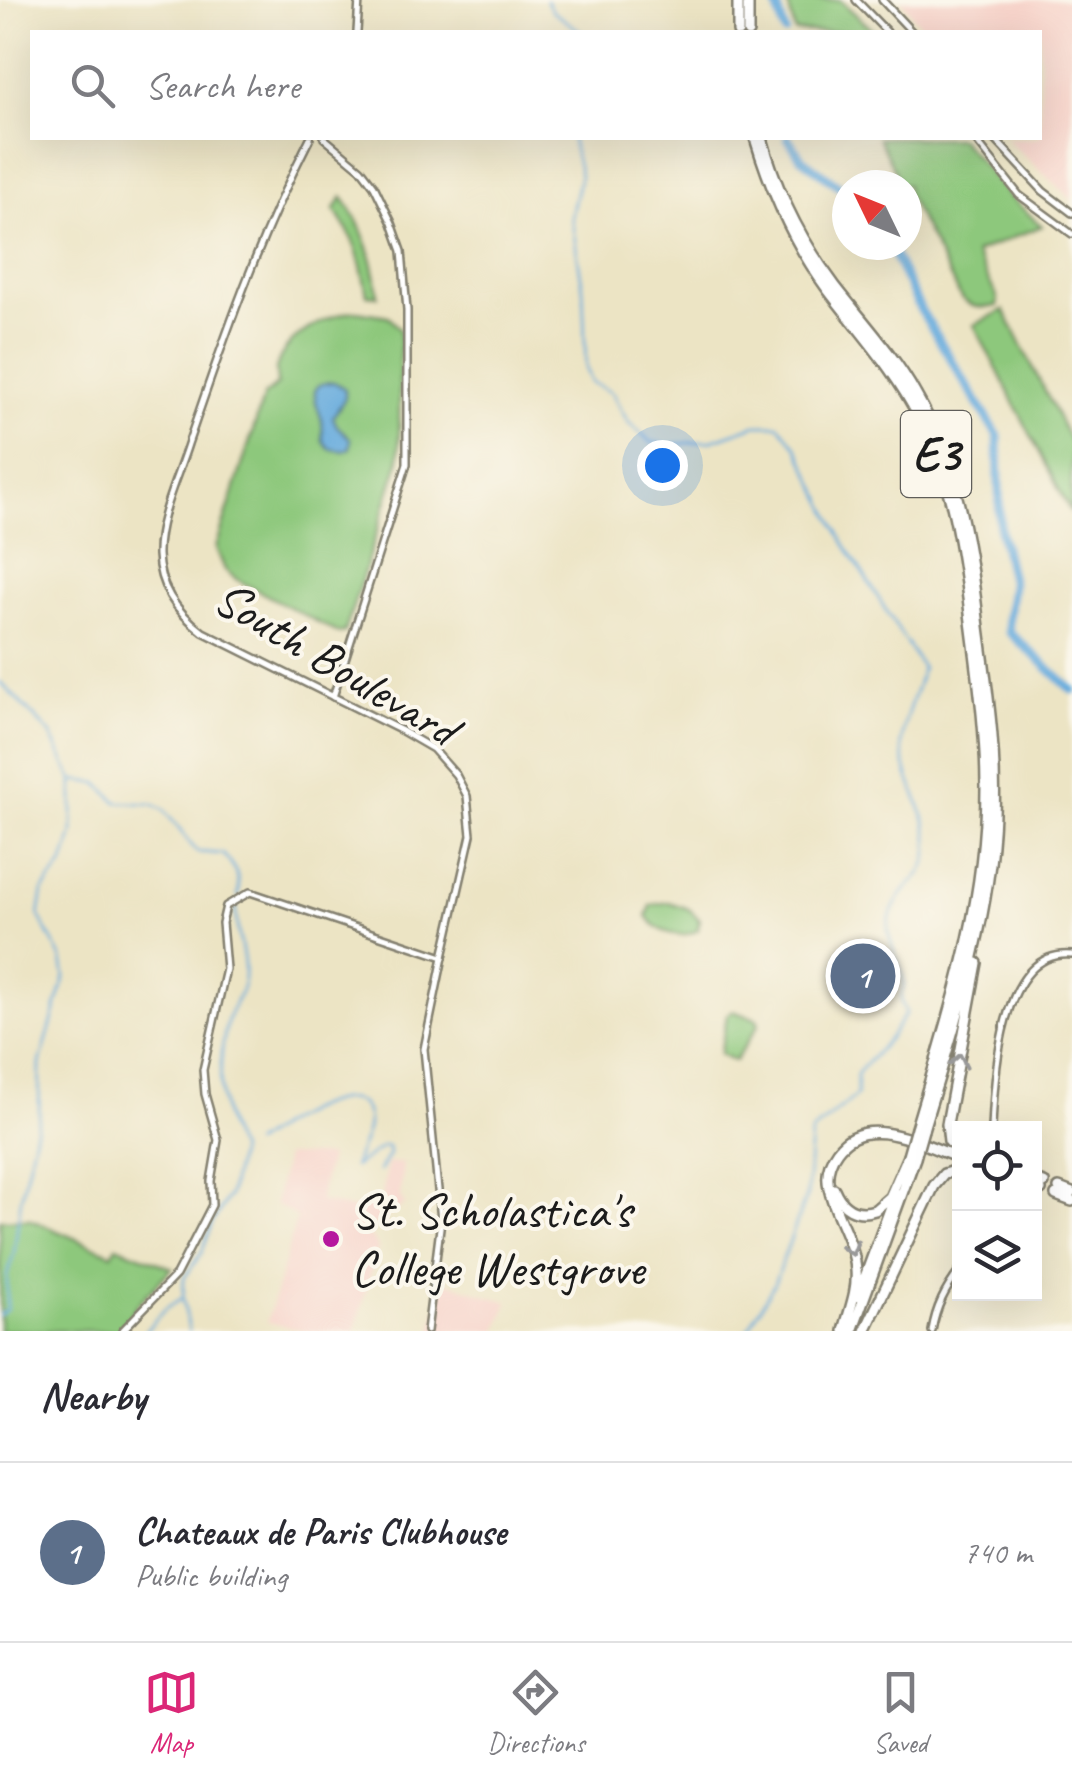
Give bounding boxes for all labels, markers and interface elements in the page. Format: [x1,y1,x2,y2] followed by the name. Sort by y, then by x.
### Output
[30,30,1042,140] search box
[65,58,120,113] icon: search
[145,62,300,109] text: Search here
[832,170,922,260] north arrow
[901,411,971,497] road number: E3
[637,440,688,491] your location
[203,566,474,763] street label: South Boulevard
[830,938,896,1014] pin: 1
[947,1053,968,1070] one-way arrow
[952,1121,1042,1301] map controls
[952,1121,1042,1211] button: locate
[351,1179,647,1300] place label: St. Scholastica's College Westgrove
[952,1211,1042,1301] button: layers
[320,1228,342,1250] marker: St. Scholastica's College Westgrove
[839,1240,859,1257] one-way arrow
[40,1370,146,1423] text: Nearby
[135,1508,506,1555] text: Chateaux de Paris Clubhouse
[65,1532,80,1573] text: 1
[963,1532,1032,1573] text: 740 m
[135,1555,287,1596] text: Public building
[144,1665,199,1760] tab: Map
[487,1665,585,1760] tab: Directions
[873,1665,928,1760] tab: Saved

